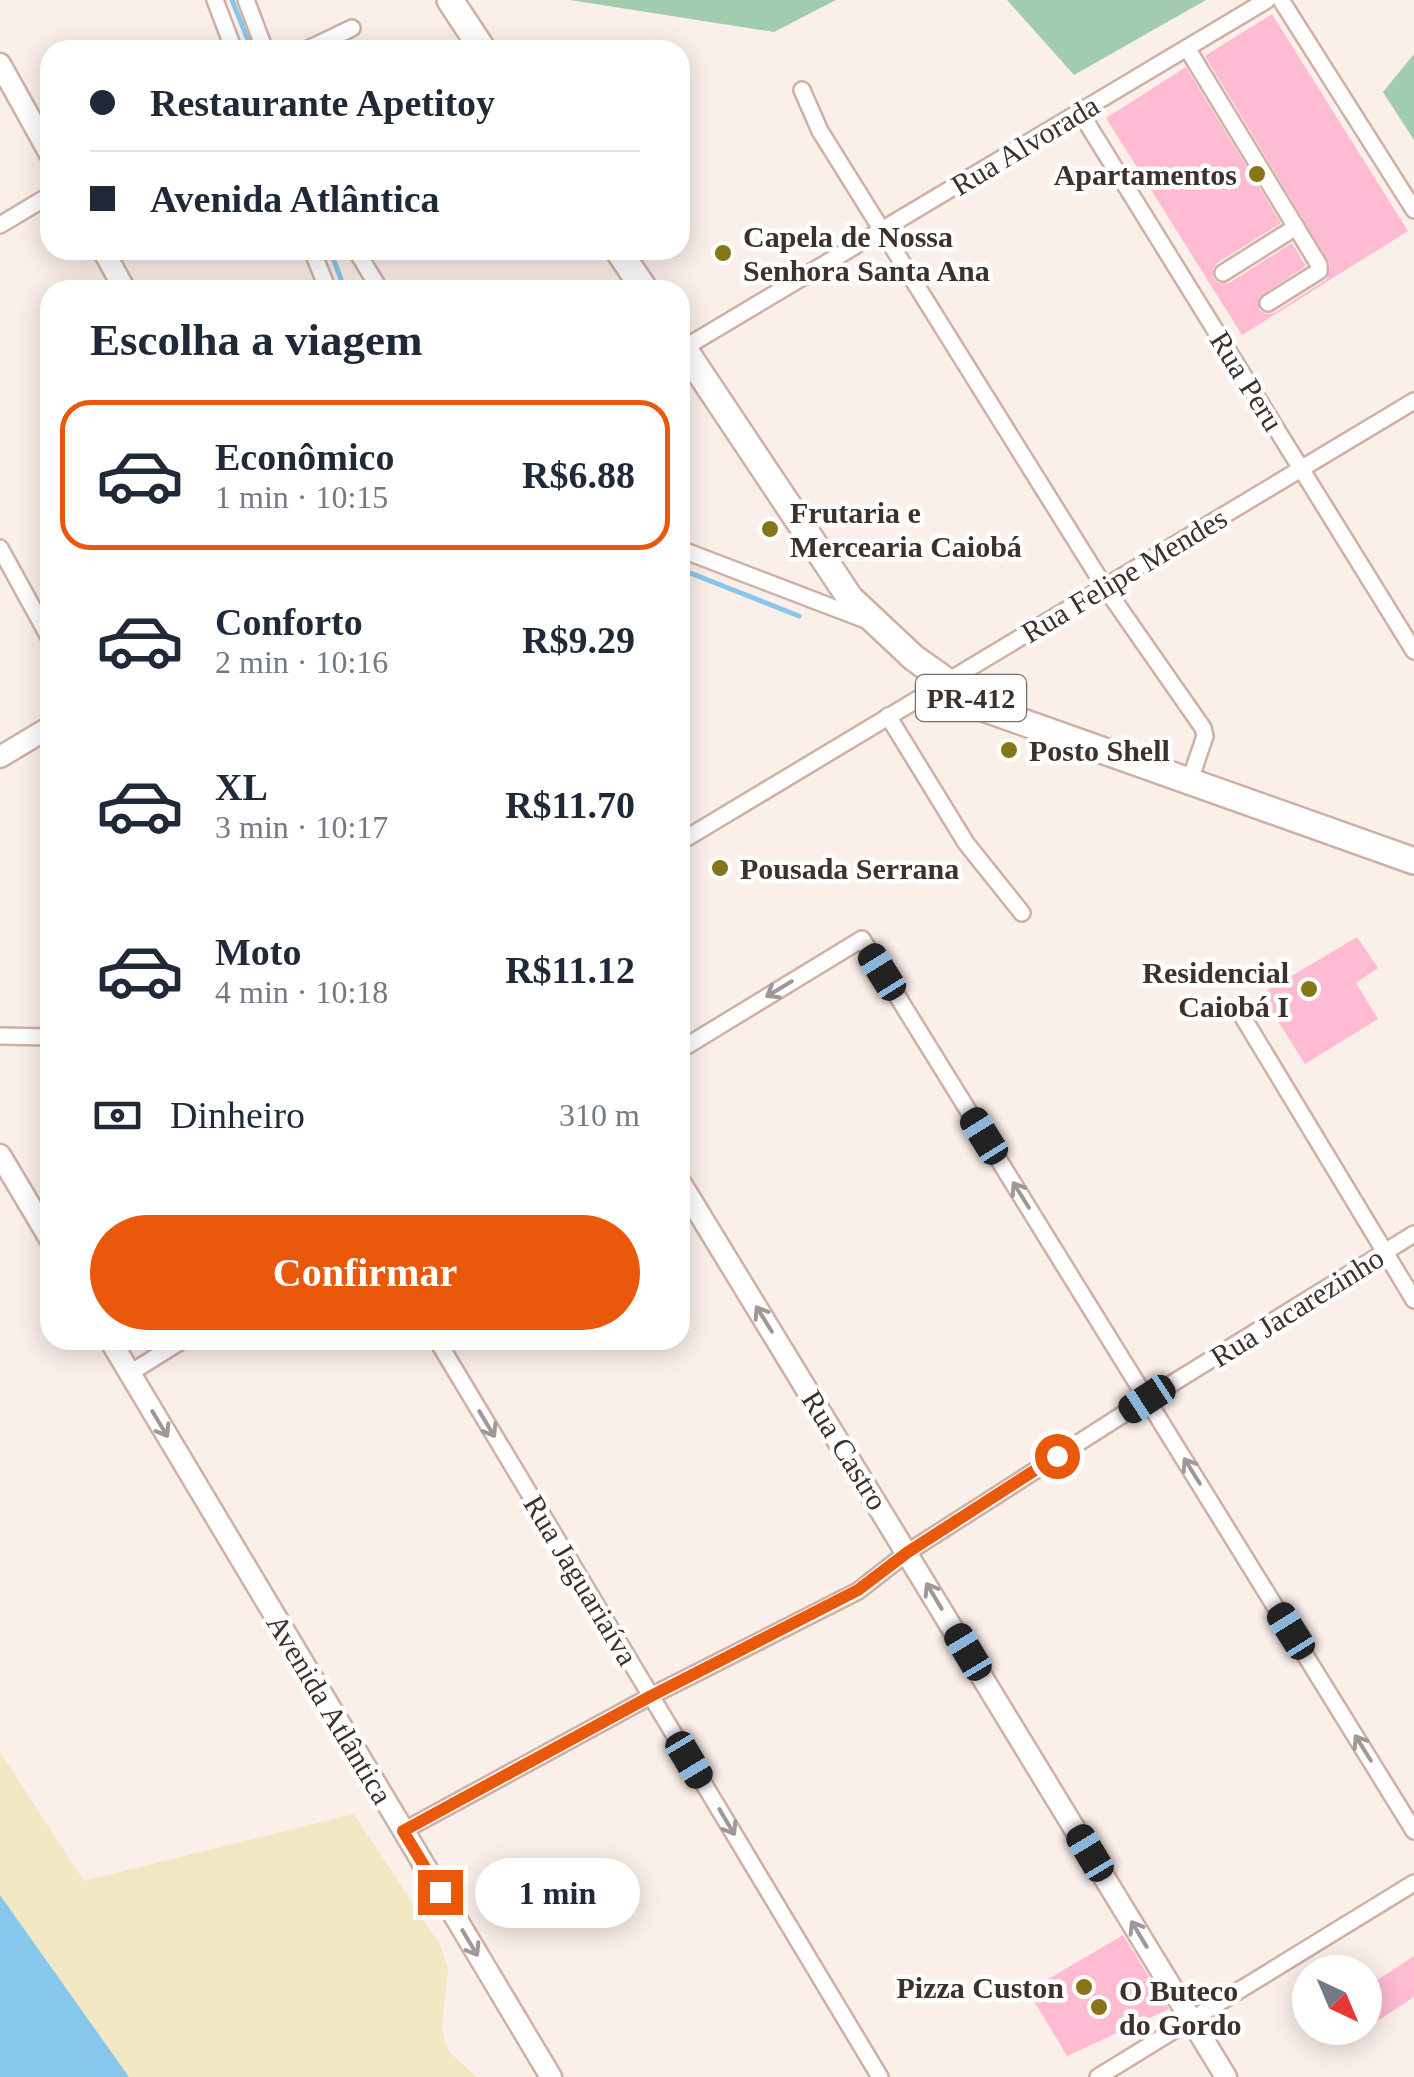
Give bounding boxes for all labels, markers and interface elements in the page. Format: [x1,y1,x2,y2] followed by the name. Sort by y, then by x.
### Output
[150,82,495,124] text: Restaurante Apetitoy
[945,88,1105,202] street label: Rua Alvorada
[1054,158,1237,191] place label: Apartamentos
[1246,163,1268,185] marker: Apartamentos
[150,178,440,220] text: Avenida Atlântica
[743,220,990,287] place label: Capela de Nossa Senhora Santa Ana
[712,242,734,264] marker: Capela de Nossa Senhora Santa Ana
[90,315,423,365] text: Escolha a viagem
[1204,325,1290,437] street label: Rua Peru
[95,430,185,520] icon: car
[215,436,394,478] text: Econômico
[522,454,635,496] text: R$6.88
[215,479,388,515] text: 1 min · 10:15
[790,496,1022,563] place label: Frutaria e Mercearia Caiobá
[1016,501,1232,649] street label: Rua Felipe Mendes
[759,518,781,540] marker: Frutaria e Mercearia Caiobá
[95,595,185,685] icon: car
[215,601,363,643] text: Conforto
[522,619,635,661] text: R$9.29
[215,644,388,680] text: 2 min · 10:16
[916,675,1026,721] road number: PR-412
[1029,734,1170,767] place label: Posto Shell
[998,739,1020,761] marker: Posto Shell
[95,760,185,850] icon: car
[215,766,268,808] text: XL
[505,784,635,826] text: R$11.70
[215,809,388,845] text: 3 min · 10:17
[740,852,959,885] place label: Pousada Serrana
[709,857,731,879] marker: Pousada Serrana
[95,925,185,1015] icon: car
[215,931,302,973] text: Moto
[853,939,911,1005] car
[505,949,635,991] text: R$11.12
[1142,956,1289,1023] place label: Residencial Caiobá I
[215,974,388,1010] text: 4 min · 10:18
[1298,978,1320,1000] marker: Residencial Caiobá I
[765,979,794,999] one-way arrow
[90,1088,145,1143] icon: cash
[170,1094,305,1136] text: Dinheiro
[559,1097,640,1133] text: 310 m
[955,1103,1013,1169] car
[1011,1181,1031,1210] one-way arrow
[90,1215,640,1330] button: Confirmar
[1205,1241,1389,1373] street label: Rua Jacarezinho
[754,1305,774,1334] one-way arrow
[1114,1370,1180,1428] car
[795,1384,895,1516] street label: Rua Castro
[150,1409,170,1438] one-way arrow
[477,1409,497,1438] one-way arrow
[1035,1434,1080,1479] route start
[1182,1457,1202,1486] one-way arrow
[517,1489,645,1671] street label: Rua Jaguariaíva
[924,1582,944,1611] one-way arrow
[1262,1598,1320,1664] car
[260,1608,400,1810] street label: Avenida Atlântica
[940,1619,996,1685] car
[661,1727,717,1793] car
[1353,1734,1373,1763] one-way arrow
[717,1807,737,1836] one-way arrow
[1062,1820,1118,1886] car
[475,1857,640,1927] callout: 1 min
[418,1870,463,1915] route end
[519,1875,596,1911] text: 1 min
[1129,1920,1149,1949] one-way arrow
[460,1928,480,1957] one-way arrow
[1292,1955,1382,2045] north arrow
[1292,1955,1382,2045] map controls
[897,1971,1064,2004] place label: Pizza Custon
[1119,1974,1242,2041] place label: O Buteco do Gordo
[1073,1976,1095,1998] marker: Pizza Custon
[1088,1996,1110,2018] marker: O Buteco do Gordo

